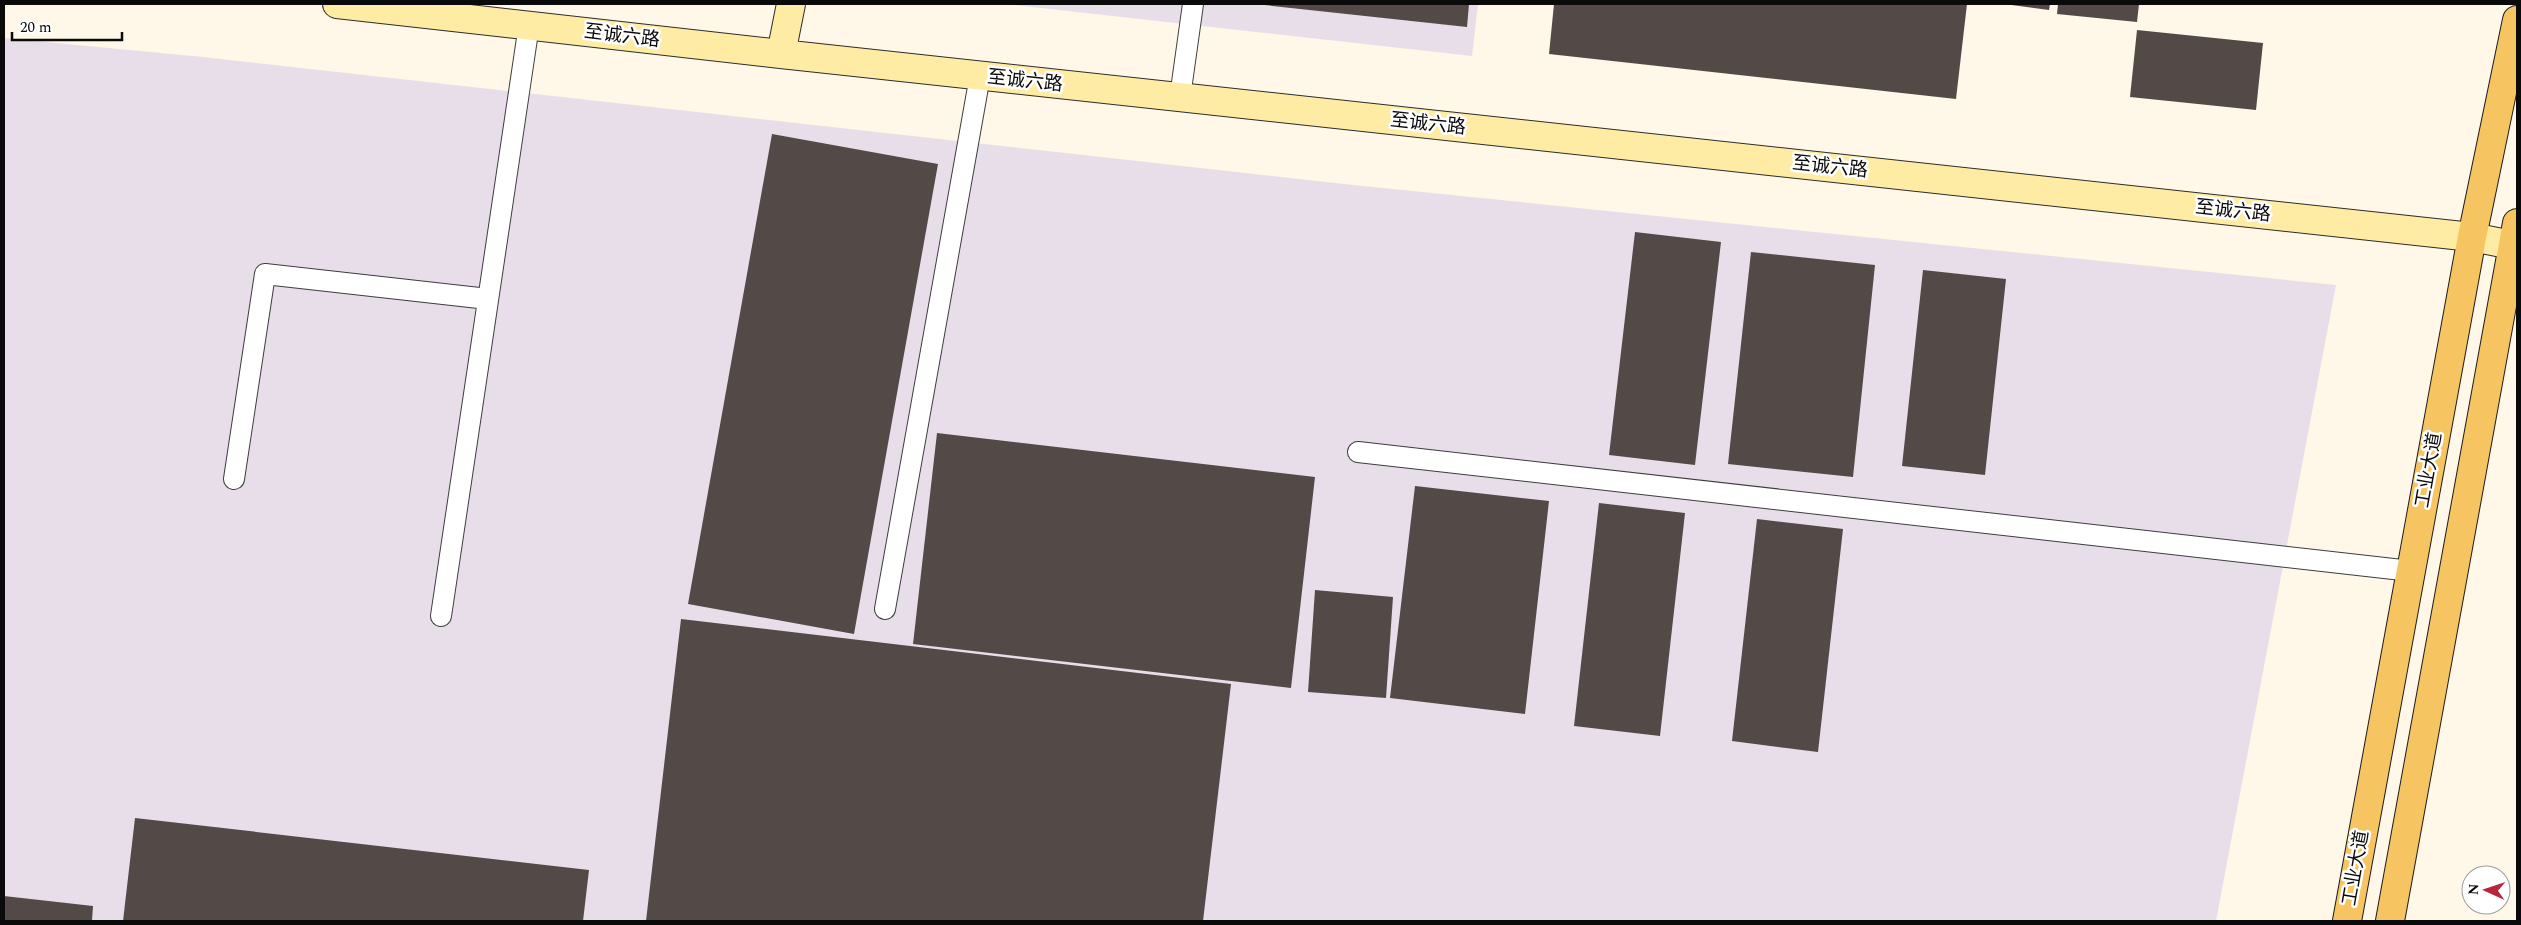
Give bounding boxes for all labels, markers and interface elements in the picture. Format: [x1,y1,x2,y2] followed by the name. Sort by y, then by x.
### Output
[12,10,122,42] scale bar
[20,16,52,39] text: 20 m
[583,17,661,55] street label: 至诚六路
[986,63,1064,99] street label: 至诚六路
[1389,106,1467,142] street label: 至诚六路
[1791,149,1869,185] street label: 至诚六路
[2194,193,2272,229] street label: 至诚六路
[2408,430,2450,510] street label: 工业大道
[2335,828,2377,908] street label: 工业大道
[2461,865,2511,915] north arrow
[2463,883,2484,896] text: N

